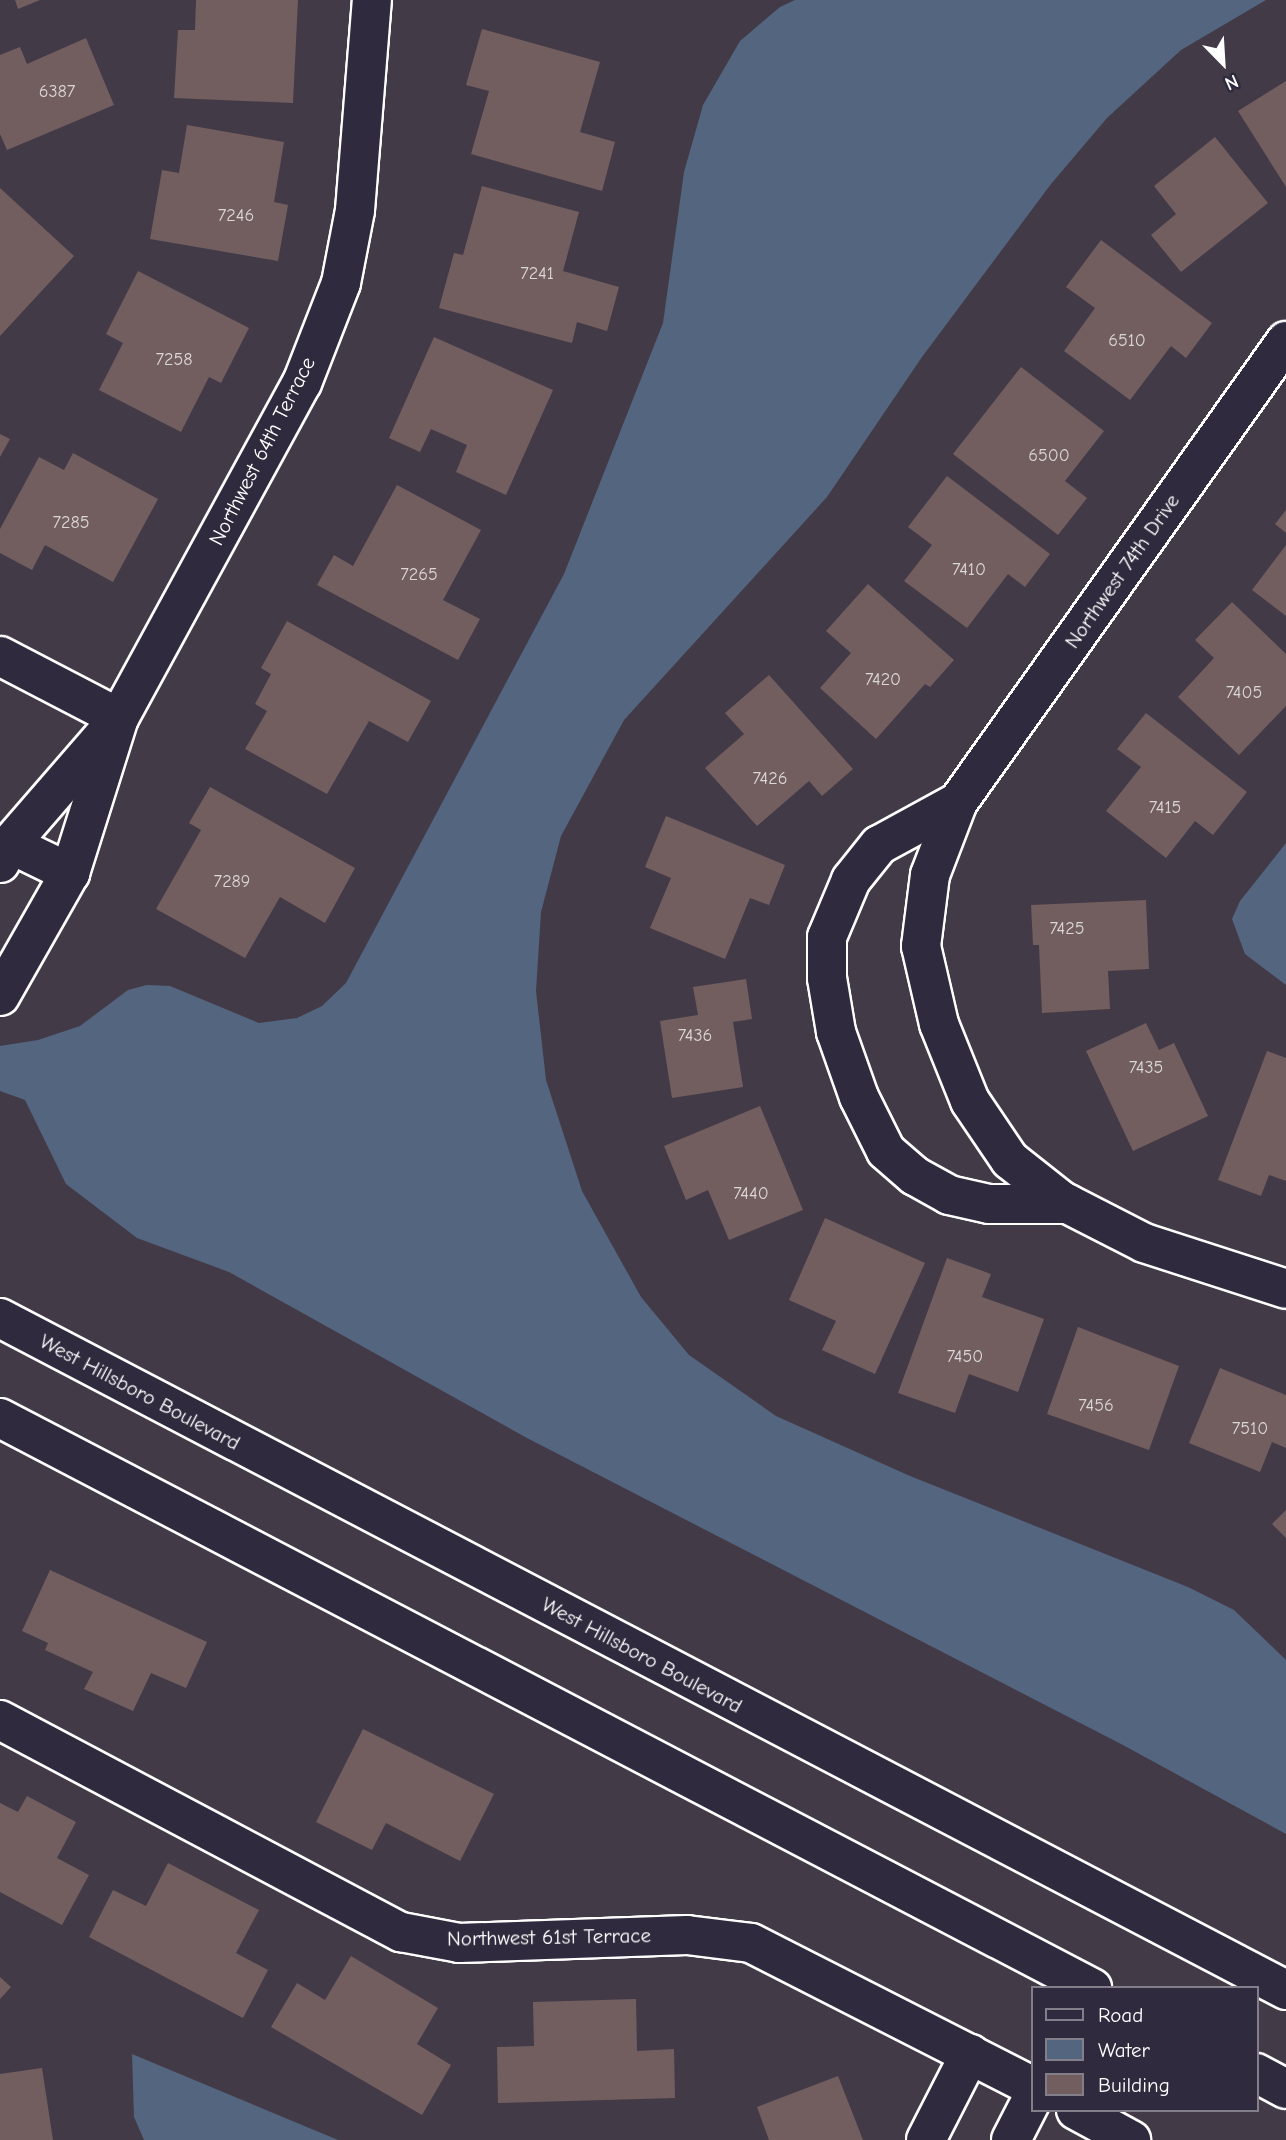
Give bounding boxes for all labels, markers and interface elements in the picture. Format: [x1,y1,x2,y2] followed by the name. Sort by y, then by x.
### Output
[1188,28,1258,98] north arrow
[1221,70,1242,95] text: N
[39,81,75,103] house number: 6387
[218,205,254,227] house number: 7246
[520,263,554,285] house number: 7241
[1108,330,1146,352] house number: 6510
[156,349,192,371] house number: 7258
[203,352,321,550] street label: Northwest 64th Terrace
[1028,445,1070,467] house number: 6500
[1059,489,1185,653] street label: Northwest 74th Drive
[53,512,89,534] house number: 7285
[952,559,986,581] house number: 7410
[400,564,438,586] house number: 7265
[865,669,901,691] house number: 7420
[1226,682,1262,704] house number: 7405
[753,768,787,790] house number: 7426
[1149,797,1181,819] house number: 7415
[214,871,250,893] house number: 7289
[1050,918,1084,940] house number: 7425
[678,1025,712,1047] house number: 7436
[1129,1057,1163,1079] house number: 7435
[733,1183,769,1205] house number: 7440
[35,1328,245,1456] street label: West Hillsboro Boulevard
[947,1346,983,1368] house number: 7450
[1078,1395,1114,1417] house number: 7456
[1232,1418,1268,1440] house number: 7510
[537,1591,747,1719] street label: West Hillsboro Boulevard
[447,1923,651,1951] street label: Northwest 61st Terrace
[1030,1986,1258,2112] legend
[1098,2003,1143,2027] text: Road
[1098,2038,1150,2062] text: Water
[1098,2073,1170,2097] text: Building

